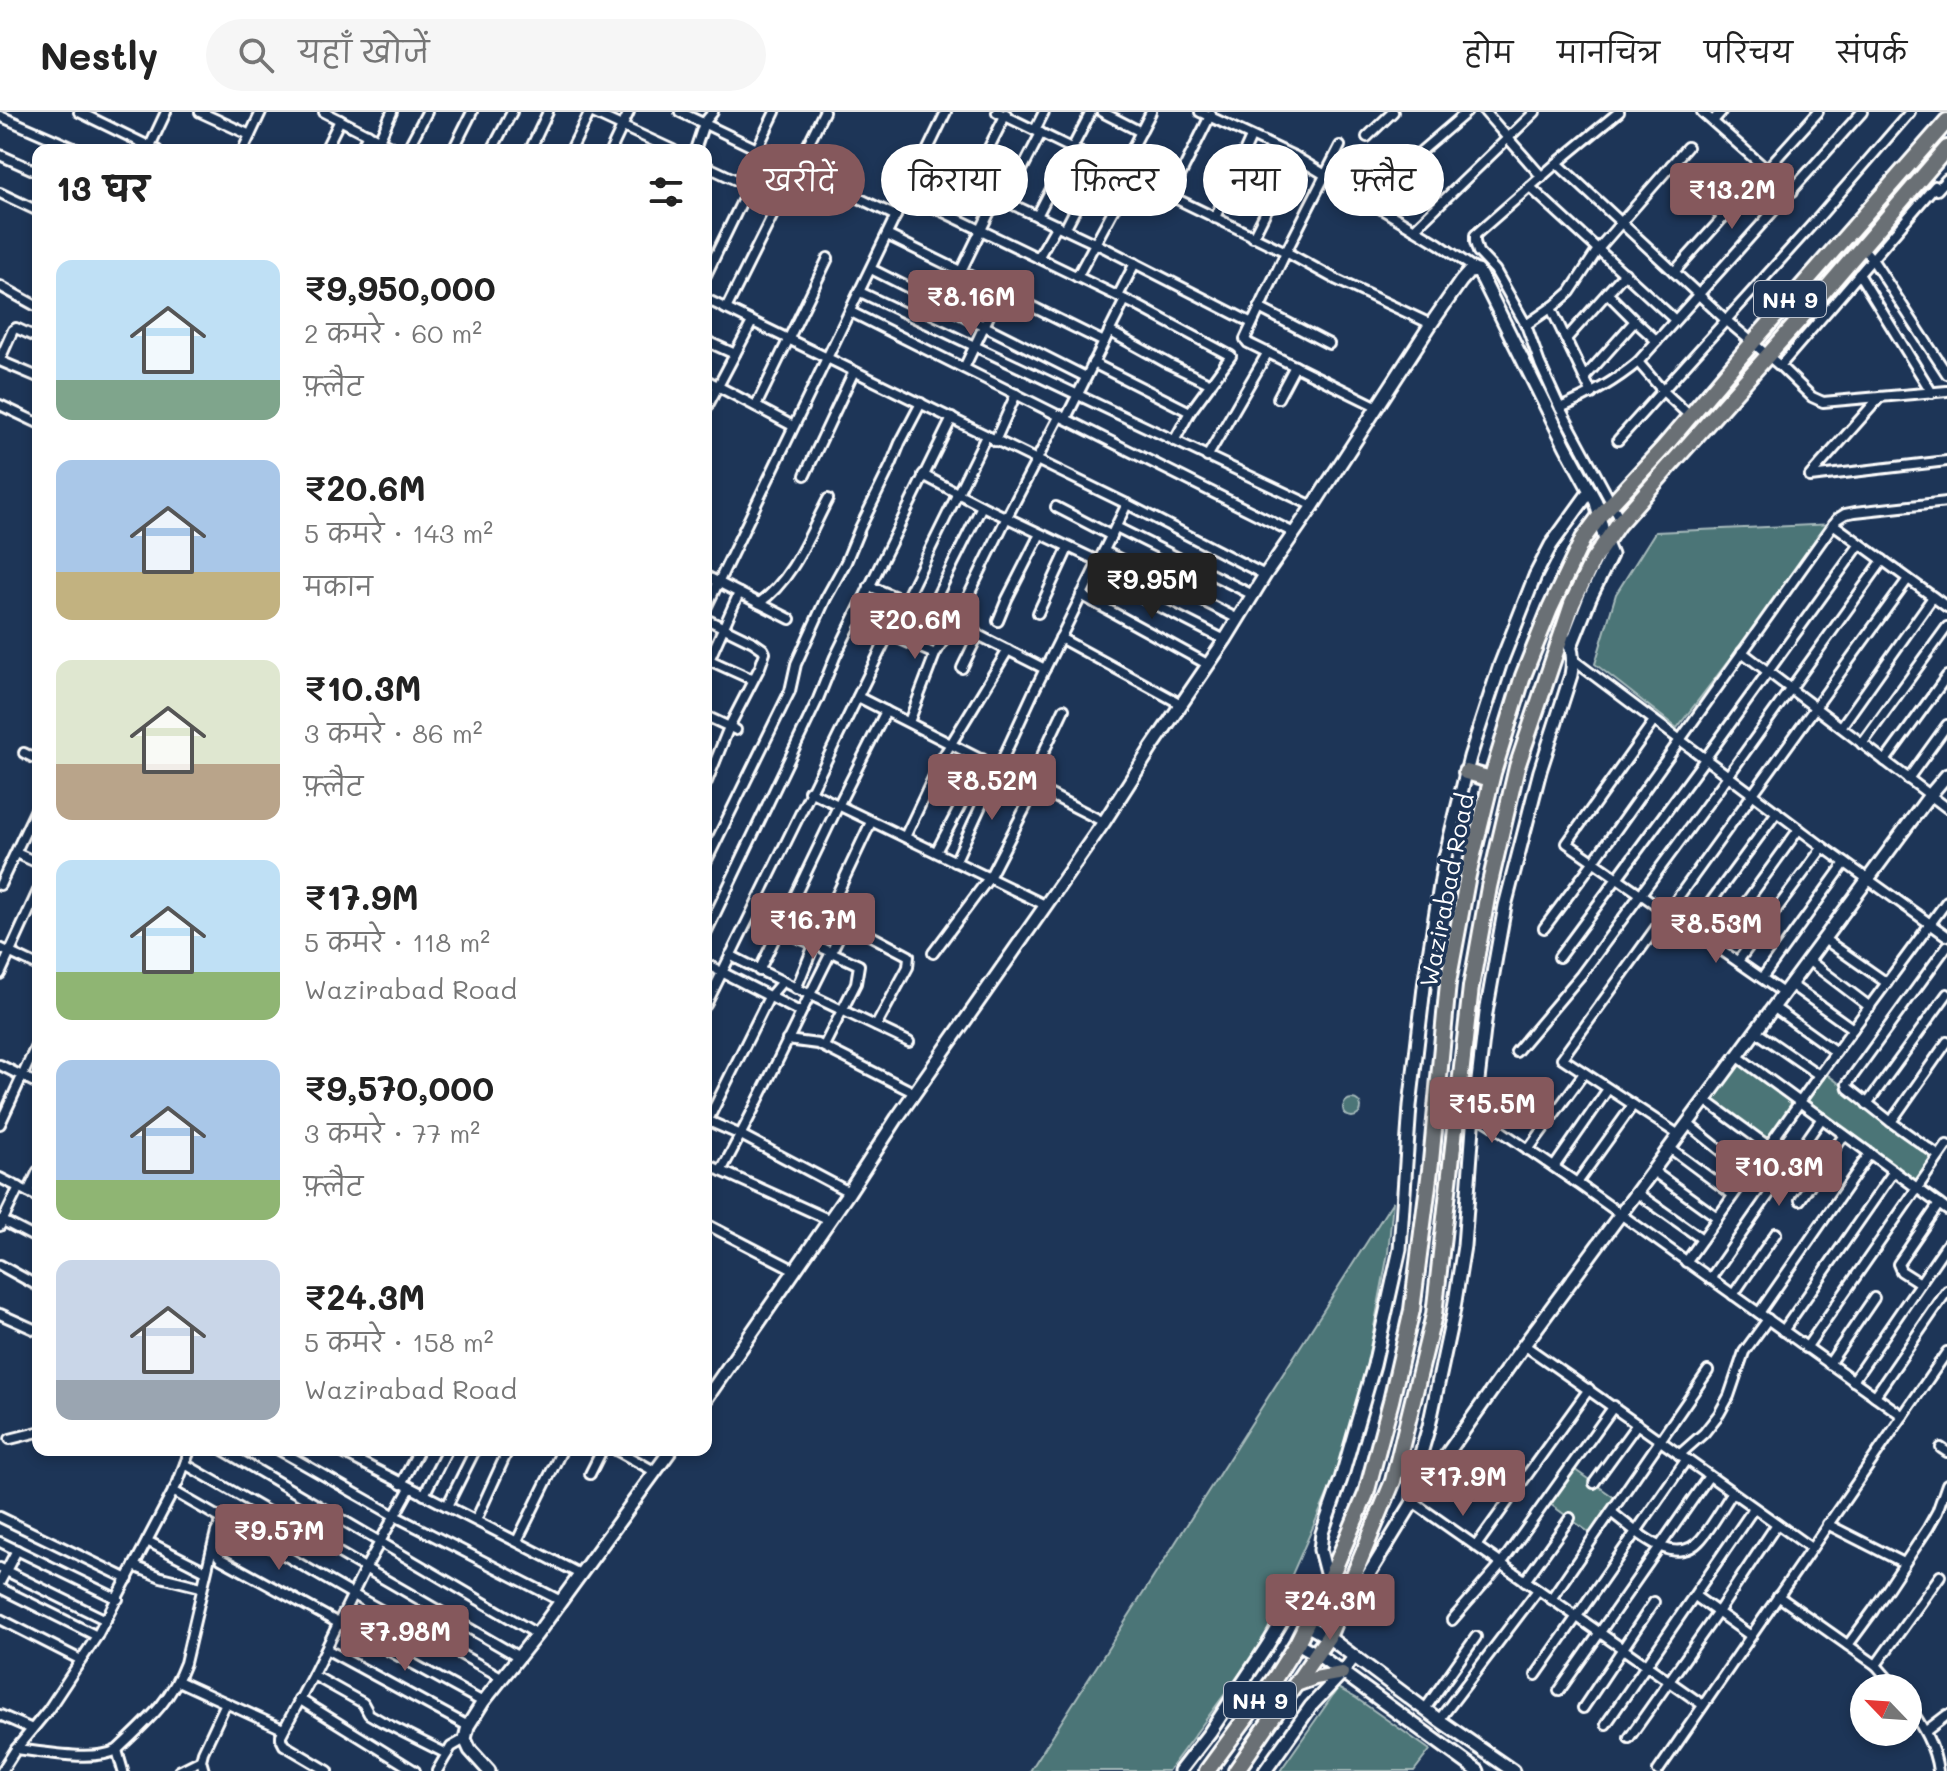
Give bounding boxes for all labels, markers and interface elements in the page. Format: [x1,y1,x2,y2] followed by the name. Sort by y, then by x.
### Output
[206,19,766,91] search box
[40,30,158,80] text: Nestly
[298,31,429,71] text: यहाँ खोजें
[234,33,278,77] icon: search
[1464,34,1513,70] text: होम
[1557,34,1660,70] text: मानचित्र
[1704,34,1793,70] text: परिचय
[1837,34,1907,70] text: संपर्क
[736,144,865,216] chip: खरीदें
[881,144,1028,216] chip: किराया
[1044,144,1187,216] chip: फ़िल्टर
[1203,144,1308,216] chip: नया
[1324,144,1444,216] chip: फ़्लैट
[1667,163,1797,231] pin: ₹13.2M
[56,165,149,210] text: 13 घर
[644,170,688,214] icon: filters
[1688,172,1776,206] text: ₹13.2M
[304,265,496,310] text: ₹9,950,000
[906,270,1036,338] pin: ₹8.16M
[926,279,1016,313] text: ₹8.16M
[1754,281,1826,317] road number: NH 9
[120,292,216,388] icon: home
[304,316,482,350] text: 2 कमरे · 60 m²
[304,369,363,403] text: फ़्लैट
[304,465,426,510] text: ₹20.6M
[120,492,216,588] icon: home
[304,516,493,550] text: 5 कमरे · 143 m²
[1087,553,1217,621] pin: ₹9.95M
[1106,562,1198,596] text: ₹9.95M
[304,569,373,603] text: मकान
[850,593,980,661] pin: ₹20.6M
[868,602,962,636] text: ₹20.6M
[304,665,422,710] text: ₹10.3M
[120,692,216,788] icon: home
[304,716,483,750] text: 3 कमरे · 86 m²
[927,754,1057,822] pin: ₹8.52M
[946,763,1038,797] text: ₹8.52M
[304,769,363,803] text: फ़्लैट
[1412,791,1480,989] street label: Wazirabad Road
[304,874,419,919] text: ₹17.9M
[120,892,216,988] icon: home
[748,893,878,961] pin: ₹16.7M
[1651,897,1781,965] pin: ₹8.53M
[769,902,857,936] text: ₹16.7M
[1669,906,1763,940] text: ₹8.53M
[304,925,490,959] text: 5 कमरे · 118 m²
[304,972,517,1006] text: Wazirabad Road
[304,1065,494,1110] text: ₹9,570,000
[1427,1077,1557,1145] pin: ₹15.5M
[1448,1086,1536,1120] text: ₹15.5M
[120,1092,216,1188] icon: home
[304,1116,480,1150] text: 3 कमरे · 77 m²
[1714,1140,1844,1208] pin: ₹10.3M
[1734,1149,1824,1183] text: ₹10.3M
[304,1169,363,1203] text: फ़्लैट
[304,1274,425,1319] text: ₹24.3M
[120,1292,216,1388] icon: home
[304,1325,494,1359] text: 5 कमरे · 158 m²
[304,1372,517,1406] text: Wazirabad Road
[1398,1450,1528,1518] pin: ₹17.9M
[1419,1459,1507,1493] text: ₹17.9M
[214,1504,344,1572] pin: ₹9.57M
[233,1513,325,1547] text: ₹9.57M
[1265,1574,1395,1642] pin: ₹24.3M
[1284,1583,1376,1617] text: ₹24.3M
[340,1605,470,1673] pin: ₹7.98M
[359,1614,451,1648] text: ₹7.98M
[1850,1674,1922,1746] north arrow
[1850,1674,1922,1746] map controls
[1224,1682,1296,1718] road number: NH 9

